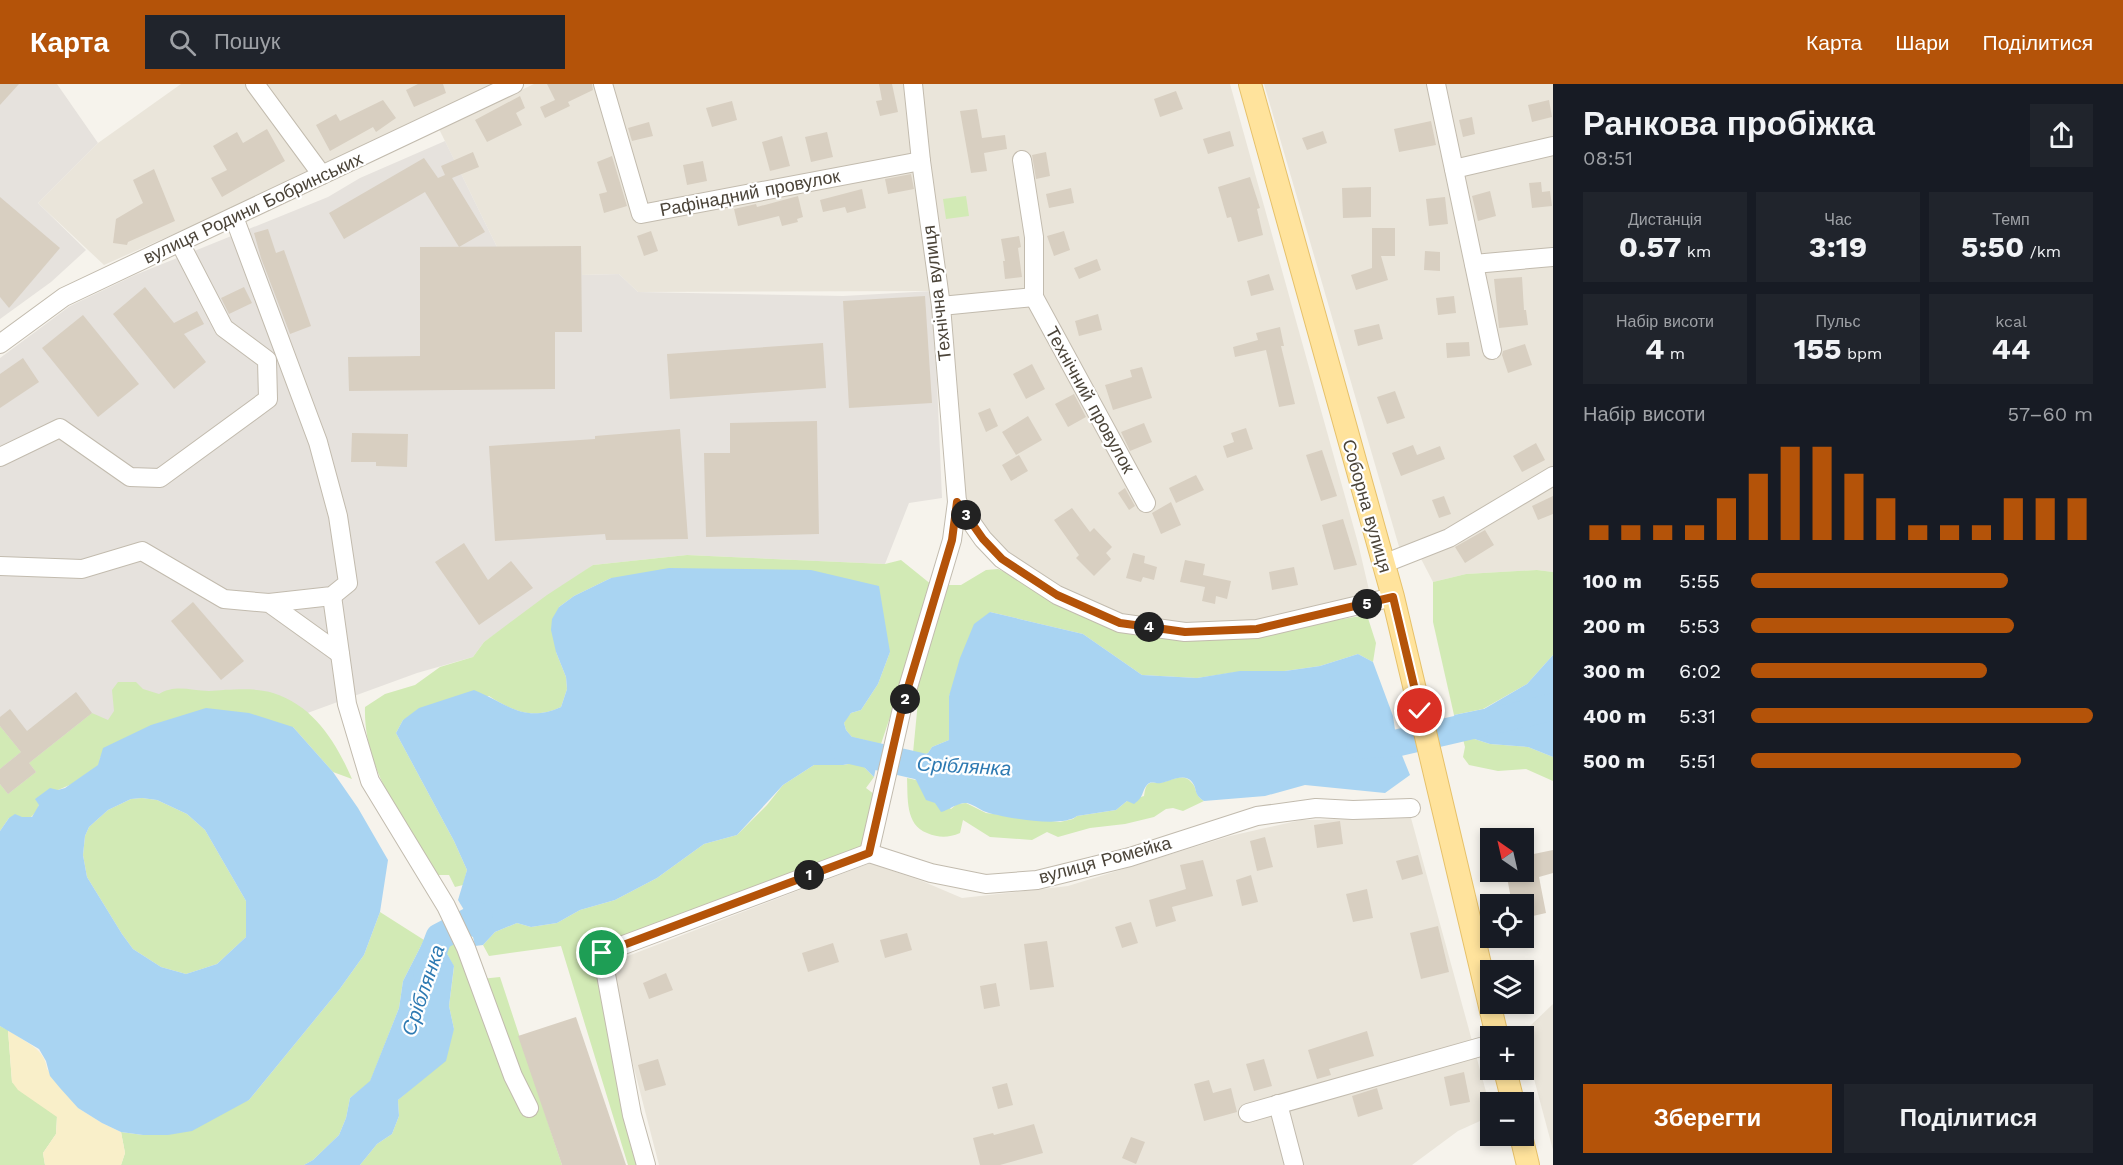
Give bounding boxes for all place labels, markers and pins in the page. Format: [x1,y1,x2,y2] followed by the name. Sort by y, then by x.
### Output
[951,500,981,530] pin: 3
[1352,589,1382,619] pin: 5
[1134,612,1164,642] pin: 4
[890,684,920,714] pin: 2
[1394,685,1445,736] pin
[794,860,824,890] pin: 1
[576,927,627,978] pin

